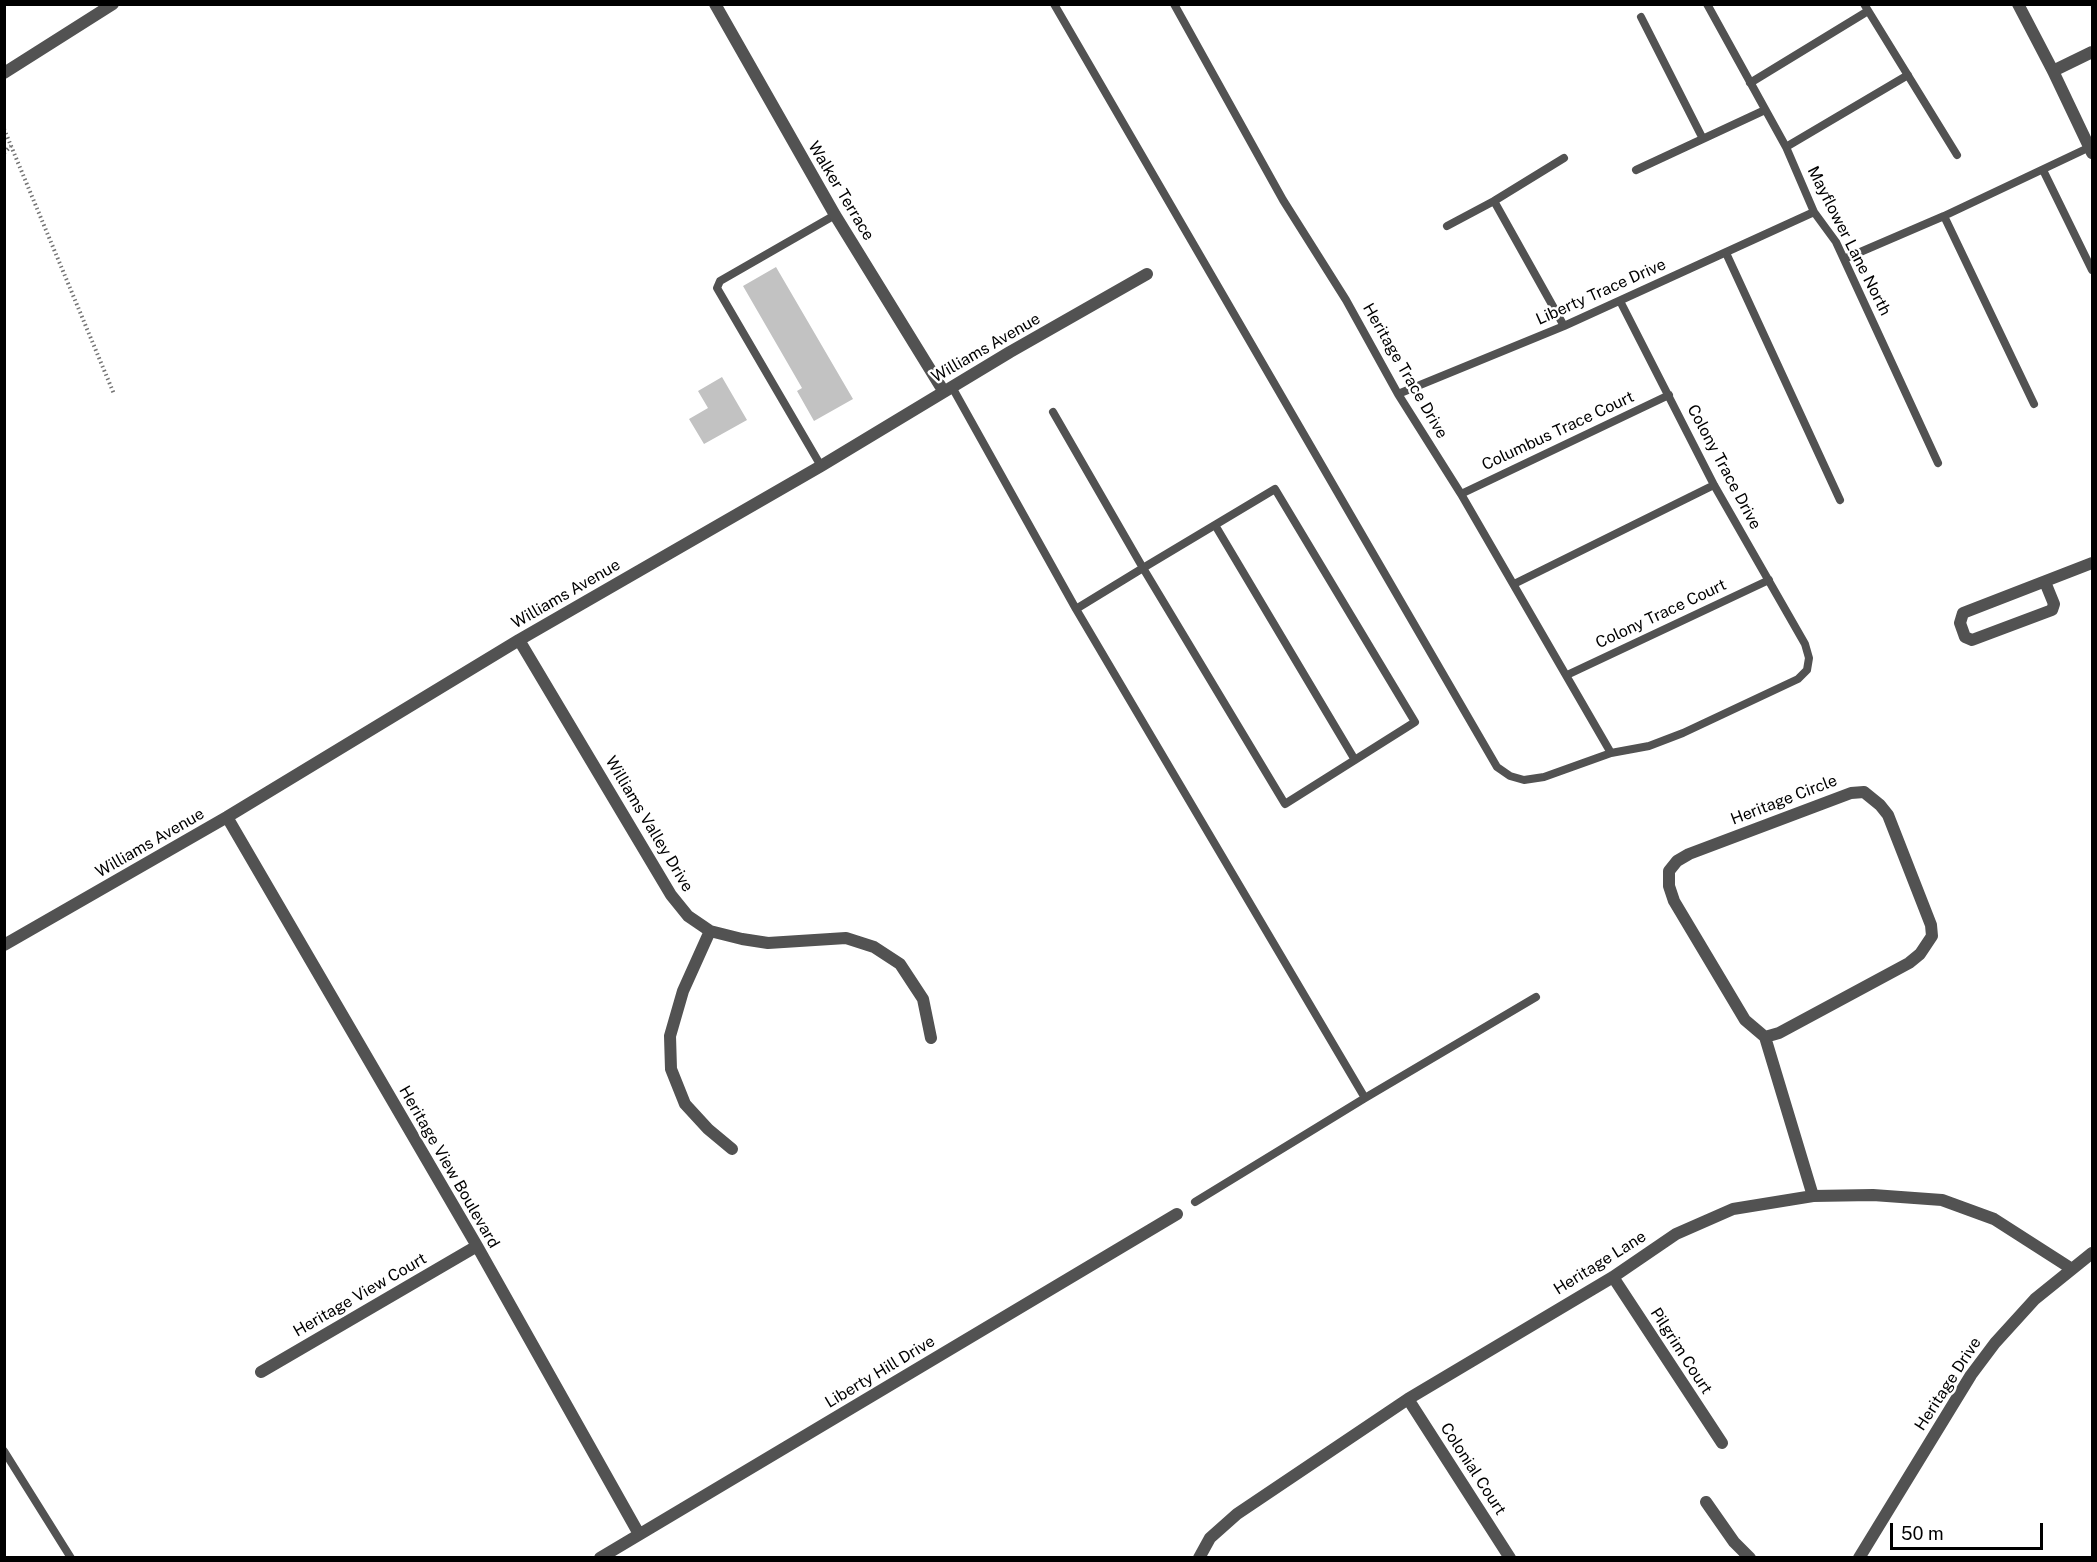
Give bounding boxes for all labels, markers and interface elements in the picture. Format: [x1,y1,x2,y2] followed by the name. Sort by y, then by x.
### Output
[804,138,878,244] street label: Walker Terrace
[1803,163,1895,319] street label: Mayflower Lane North
[1533,255,1669,329] street label: Liberty Trace Drive
[1358,300,1452,442] street label: Heritage Trace Drive
[928,309,1044,387] street label: Williams Avenue
[1479,387,1637,475] street label: Columbus Trace Court
[1683,401,1765,533] street label: Colony Trace Drive
[508,555,624,633] street label: Williams Avenue
[1593,575,1729,653] street label: Colony Trace Court
[601,753,697,895] street label: Williams Valley Drive
[1728,771,1840,829] street label: Heritage Circle
[92,804,208,882] street label: Williams Avenue
[395,1082,503,1252] street label: Heritage View Boulevard
[1550,1227,1650,1299] street label: Heritage Lane
[290,1249,430,1341] street label: Heritage View Court
[1646,1304,1716,1398] street label: Pilgrim Court
[822,1332,938,1412] street label: Liberty Hill Drive
[1911,1334,1985,1434] street label: Heritage Drive
[1436,1419,1510,1519] street label: Colonial Court
[1893,1511,2046,1549] scale bar
[1901,1523,1944,1544] text: 50 m

